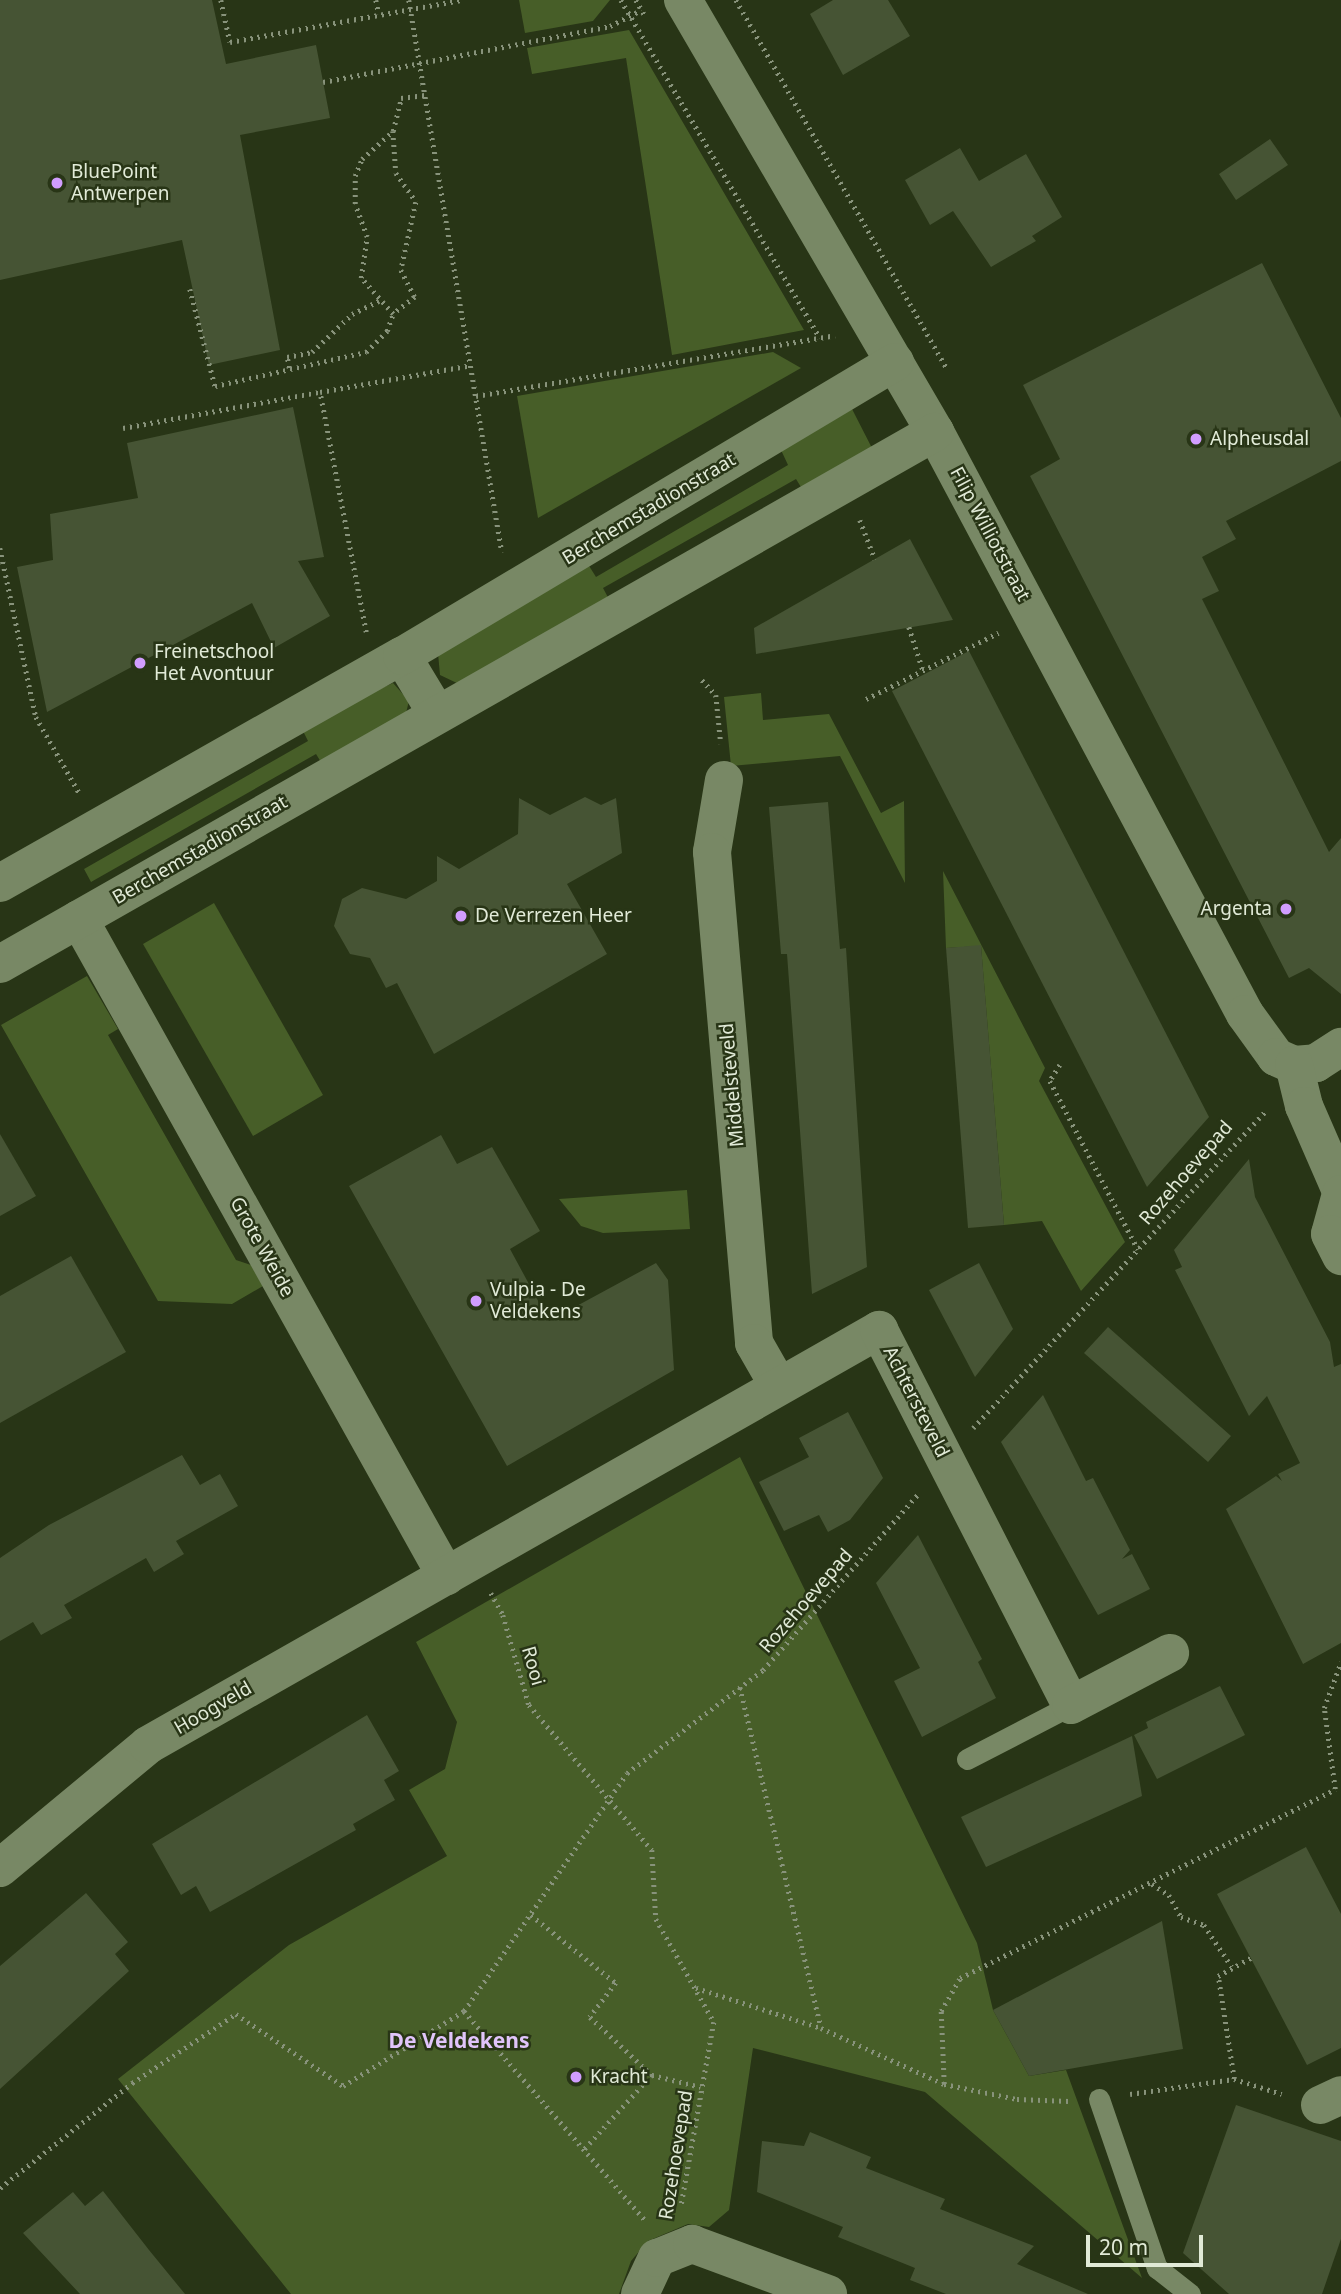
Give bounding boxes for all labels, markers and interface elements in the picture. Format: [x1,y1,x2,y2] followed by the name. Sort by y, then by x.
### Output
[71,161,169,205] place label: BluePoint Antwerpen
[49,175,65,191] marker: BluePoint Antwerpen
[1210,428,1309,450] place label: Alpheusdal
[1188,431,1204,447] marker: Alpheusdal
[558,448,740,570] street label: Berchemstadionstraat
[945,463,1035,605] street label: Filip Williotstraat
[154,641,274,685] place label: Freinetschool Het Avontuur
[132,655,148,671] marker: Freinetschool Het Avontuur
[109,791,291,909] street label: Berchemstadionstraat
[1201,898,1272,920] place label: Argenta
[1278,901,1294,917] marker: Argenta
[475,905,632,927] place label: De Verrezen Heer
[453,908,469,924] marker: De Verrezen Heer
[715,1022,749,1148] street label: Middelsteveld
[1135,1116,1237,1230] street label: Rozehoevepad
[225,1193,299,1301] street label: Grote Weide
[490,1279,586,1323] place label: Vulpia - De Veldekens
[468,1293,484,1309] marker: Vulpia - De Veldekens
[878,1343,954,1461] street label: Achtersteveld
[755,1544,857,1658] street label: Rozehoevepad
[517,1644,549,1688] street label: Rooi
[170,1677,256,1739] street label: Hoogveld
[389,2027,529,2053] district label: De Veldekens
[590,2066,648,2088] place label: Kracht
[568,2069,584,2085] marker: Kracht
[655,2089,697,2221] street label: Rozehoevepad
[1089,2220,1206,2264] scale bar
[1099,2233,1148,2261] text: 20 m

